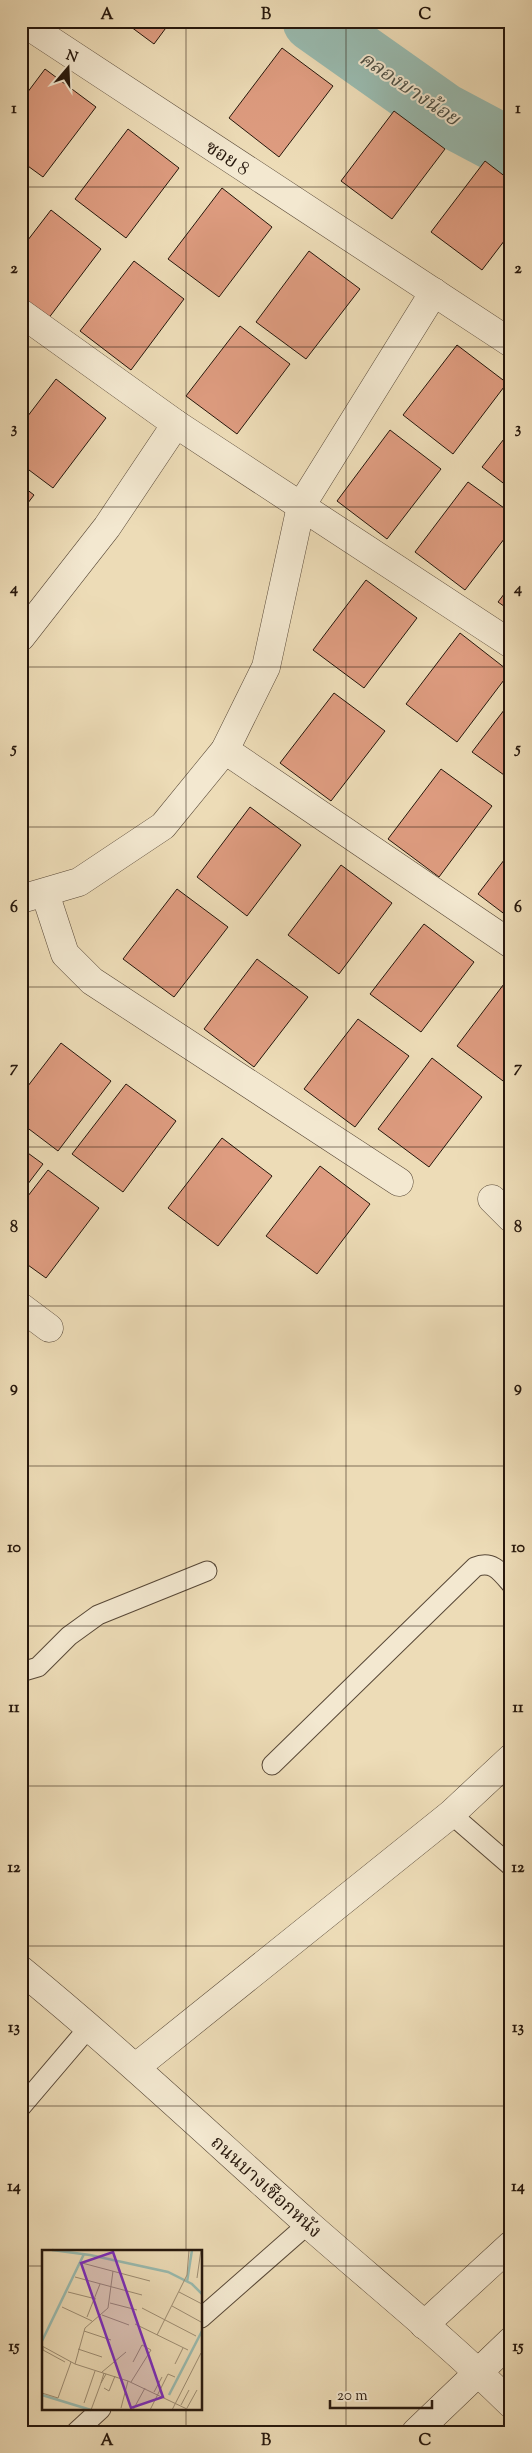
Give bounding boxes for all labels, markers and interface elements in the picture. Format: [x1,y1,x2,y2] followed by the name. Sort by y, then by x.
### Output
[101,4,114,27] text: A
[261,4,271,27] text: B
[419,4,432,27] text: C
[42,42,92,92] north arrow
[63,46,80,69] text: N
[353,46,465,135] water label: คลองบางน้อย
[11,98,17,121] text: 1
[515,98,521,121] text: 1
[199,135,254,183] street label: ซอย 8
[10,258,18,281] text: 2
[514,258,522,281] text: 2
[11,418,18,441] text: 3
[515,418,522,441] text: 3
[9,578,18,601] text: 4
[513,578,522,601] text: 4
[9,738,17,761] text: 5
[513,738,521,761] text: 5
[10,897,18,920] text: 6
[514,897,522,920] text: 6
[10,1057,19,1080] text: 7
[514,1057,523,1080] text: 7
[10,1217,18,1240] text: 8
[514,1217,522,1240] text: 8
[10,1377,18,1400] text: 9
[514,1377,522,1400] text: 9
[7,1537,21,1560] text: 10
[511,1537,525,1560] text: 10
[9,1697,20,1720] text: 11
[513,1697,524,1720] text: 11
[8,1857,21,1880] text: 12
[512,1857,525,1880] text: 12
[8,2017,20,2040] text: 13
[512,2017,524,2040] text: 13
[204,2130,327,2245] street label: ถนนบางเชือกหนัง
[7,2176,21,2199] text: 14
[511,2176,525,2199] text: 14
[42,2250,202,2410] inset map
[9,2336,20,2359] text: 15
[513,2336,524,2359] text: 15
[330,2378,432,2410] scale bar
[337,2386,368,2407] text: 20 m
[101,2430,114,2453] text: A
[261,2430,271,2453] text: B
[419,2430,432,2453] text: C

